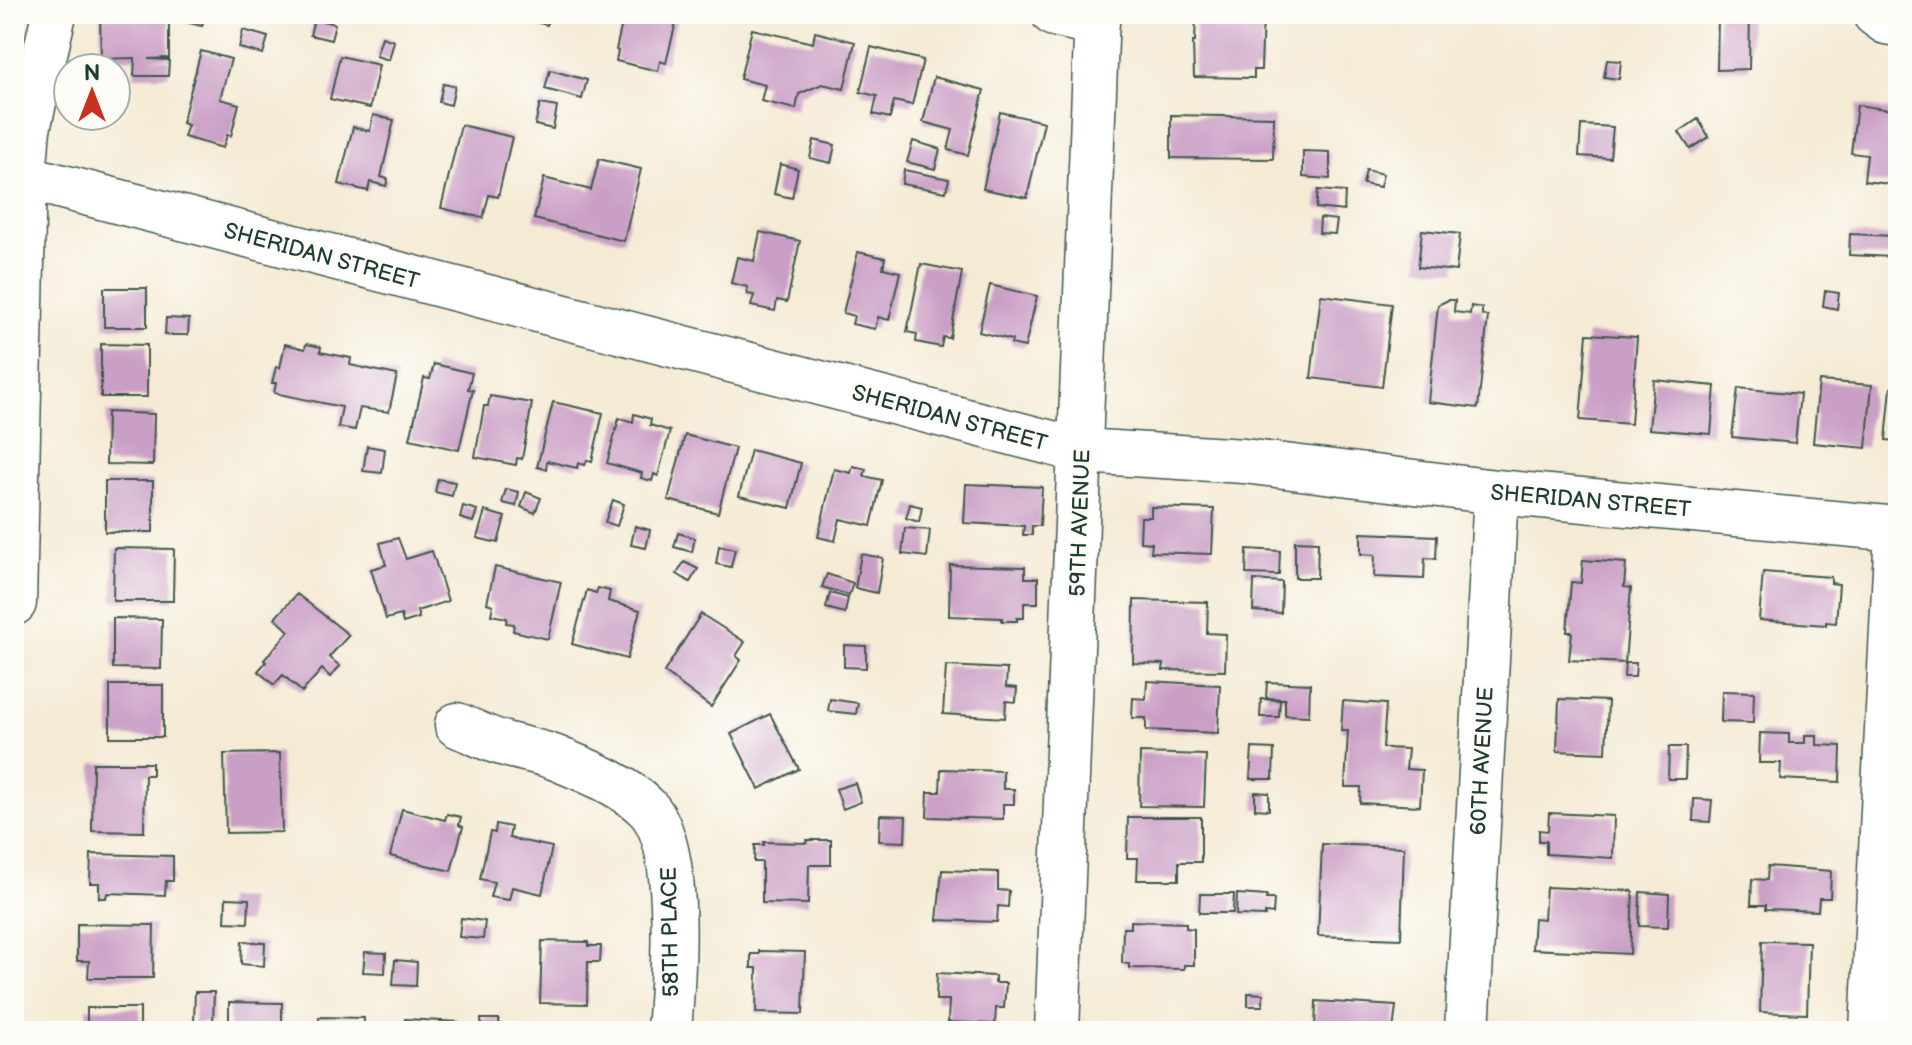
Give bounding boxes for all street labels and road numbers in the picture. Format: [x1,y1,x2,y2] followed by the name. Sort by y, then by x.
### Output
[221,217,422,296] street label: SHERIDAN STREET
[849,379,1050,458] street label: SHERIDAN STREET
[1064,449,1097,597] street label: 59TH AVENUE
[1489,479,1692,524] street label: SHERIDAN STREET
[1465,686,1500,836] street label: 60TH AVENUE
[656,867,685,997] street label: 58TH PLACE

